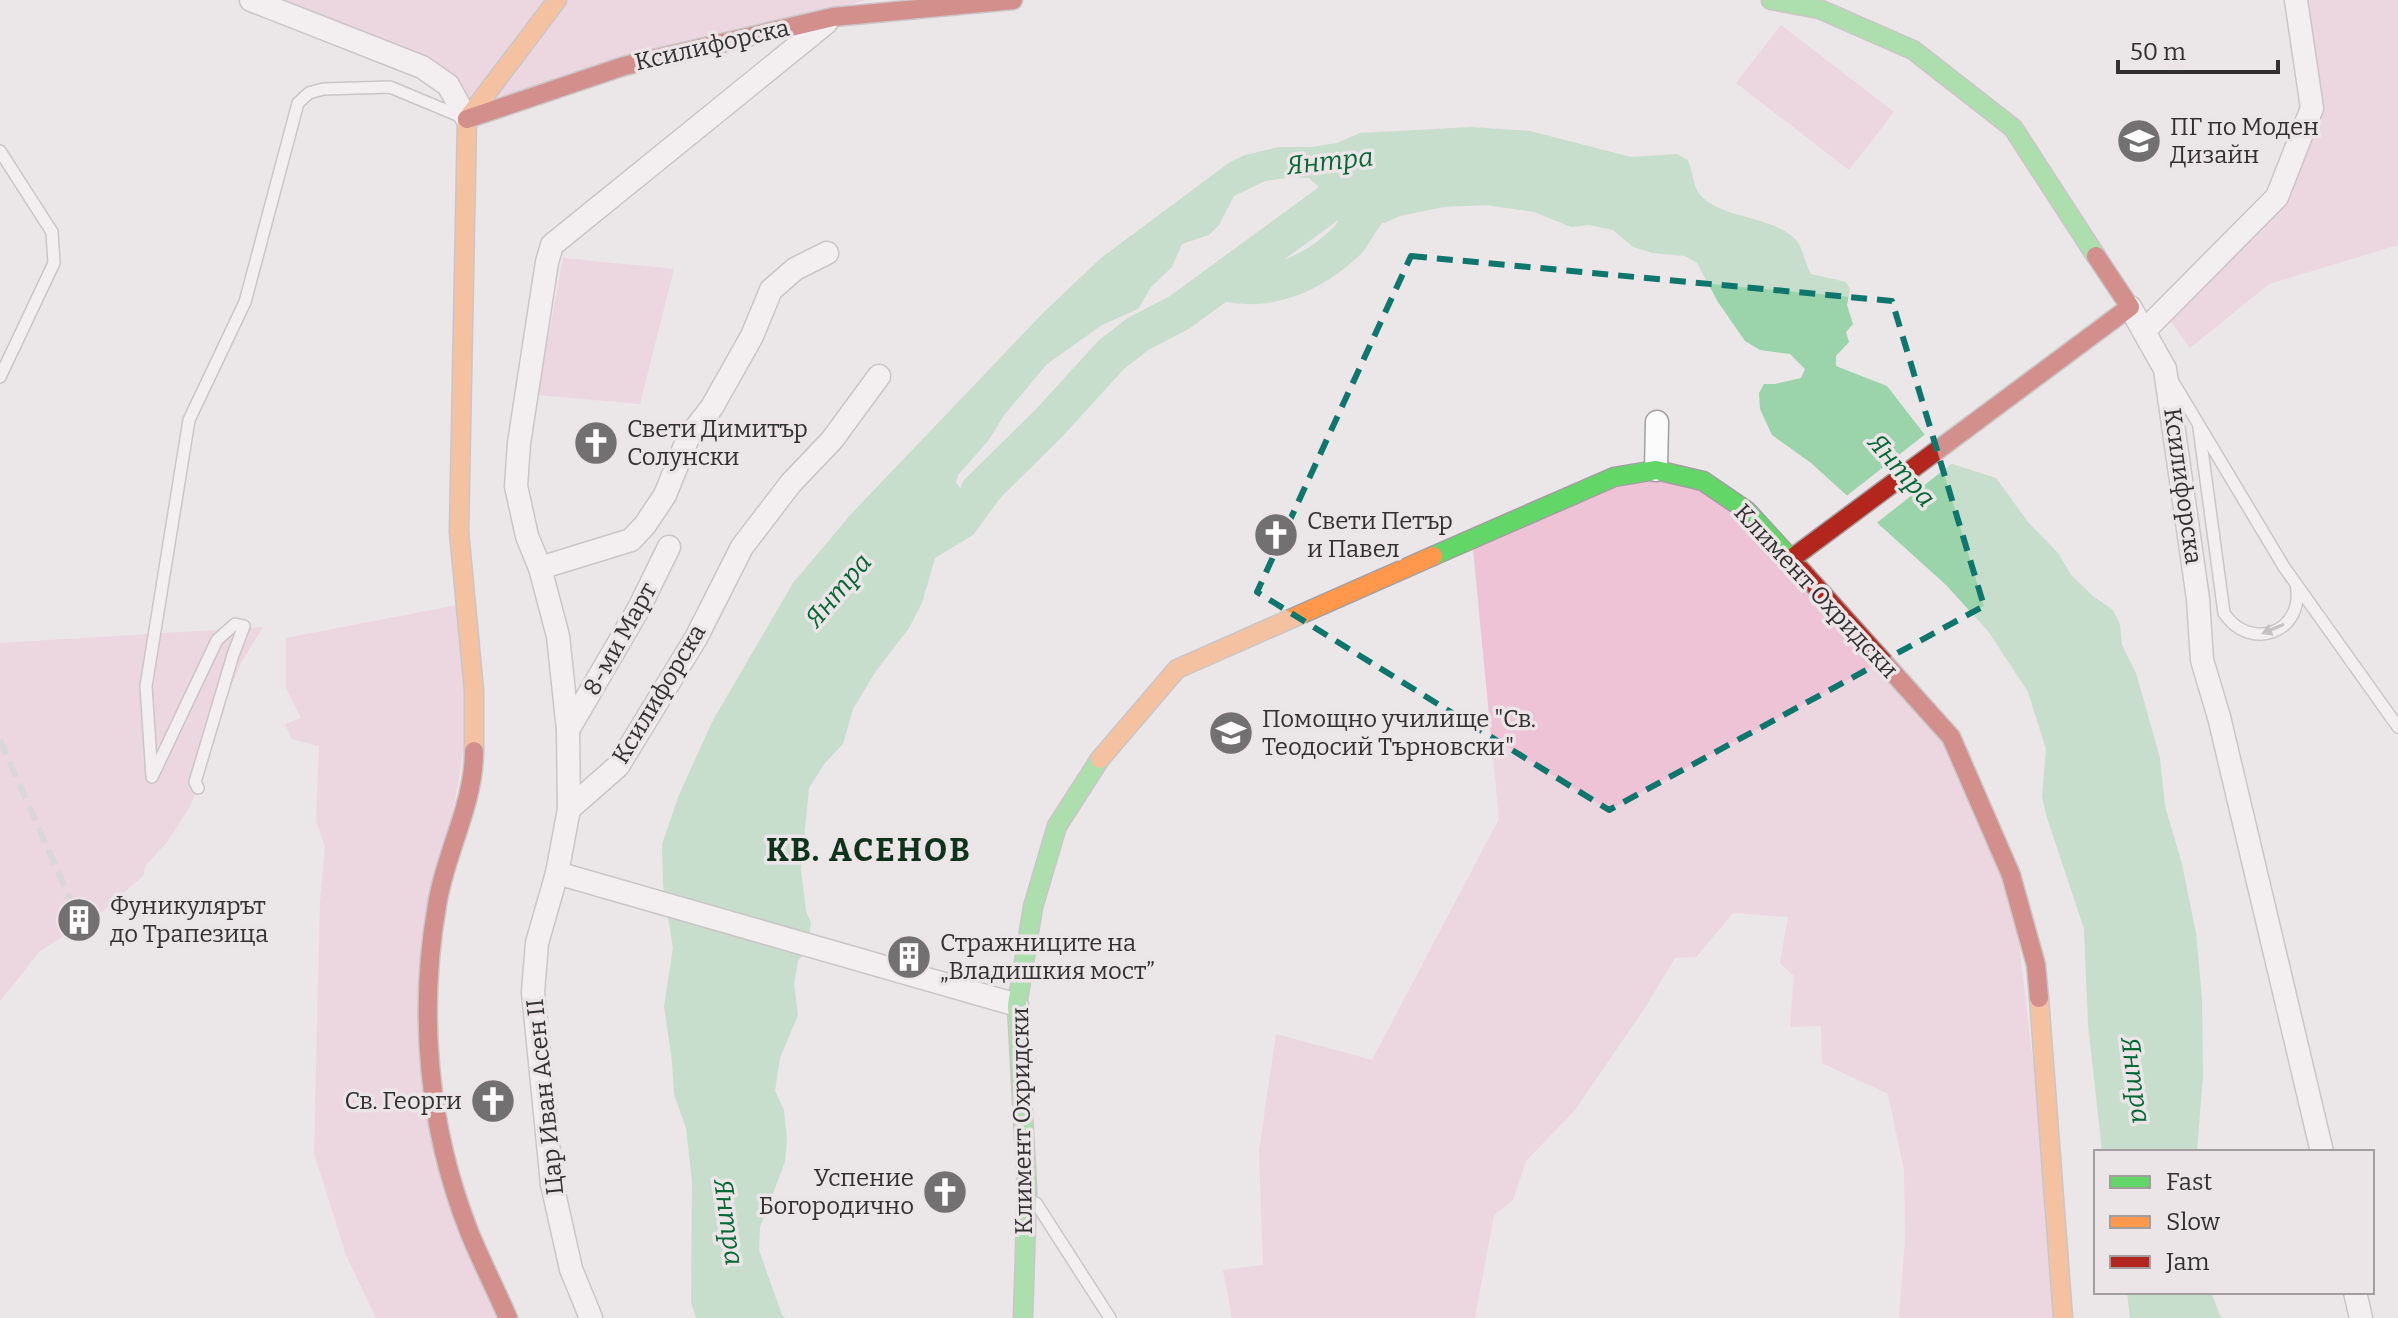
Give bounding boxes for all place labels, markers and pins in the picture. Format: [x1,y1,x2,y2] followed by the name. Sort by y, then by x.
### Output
[2170,113,2319,169] place label: ПГ по Моден Дизайн
[2115,117,2163,165] school or university icon: ПГ по Моден Дизайн
[627,415,808,471] place label: Свети Димитър Солунски
[572,419,620,467] church icon: Свети Димитър Солунски
[1307,507,1453,563] place label: Свети Петър и Павел
[1252,511,1300,559] church icon: Свети Петър и Павел
[1262,705,1536,761] place label: Помощно училище "Св. Теодосий Търновски"
[1207,709,1255,757] school or university icon: Помощно училище "Св. Теодосий Търновски"
[110,892,269,948] place label: Фуникулярът до Трапезица
[55,896,103,944] building icon: Фуникулярът до Трапезица
[940,929,1155,985] place label: Стражниците на „Владишкия мост”
[885,933,933,981] building icon: Стражниците на „Владишкия мост”
[469,1077,517,1125] church icon: Св. Георги
[345,1087,462,1115] place label: Св. Георги
[759,1164,914,1220] place label: Успение Богородично
[921,1168,969,1216] church icon: Успение Богородично

